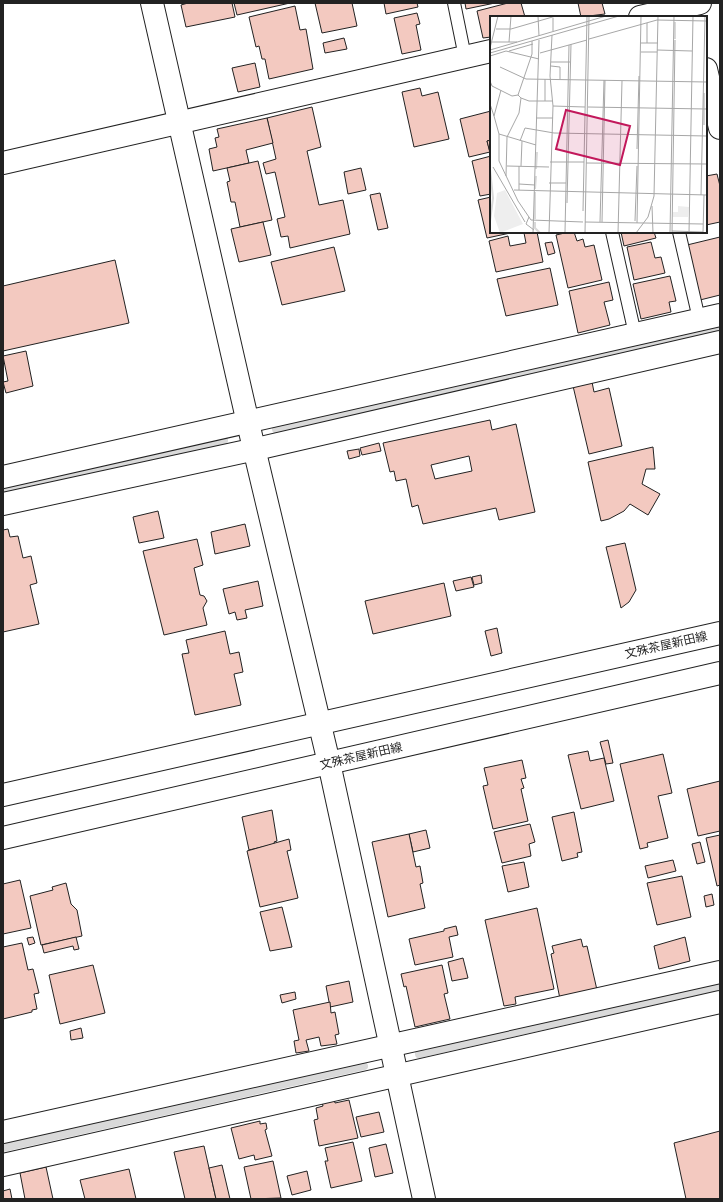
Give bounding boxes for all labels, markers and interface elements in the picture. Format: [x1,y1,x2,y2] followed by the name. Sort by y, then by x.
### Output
[490,16,707,233] inset map
[623,629,709,661] street label: 文殊茶屋新田線
[318,740,404,772] street label: 文殊茶屋新田線

